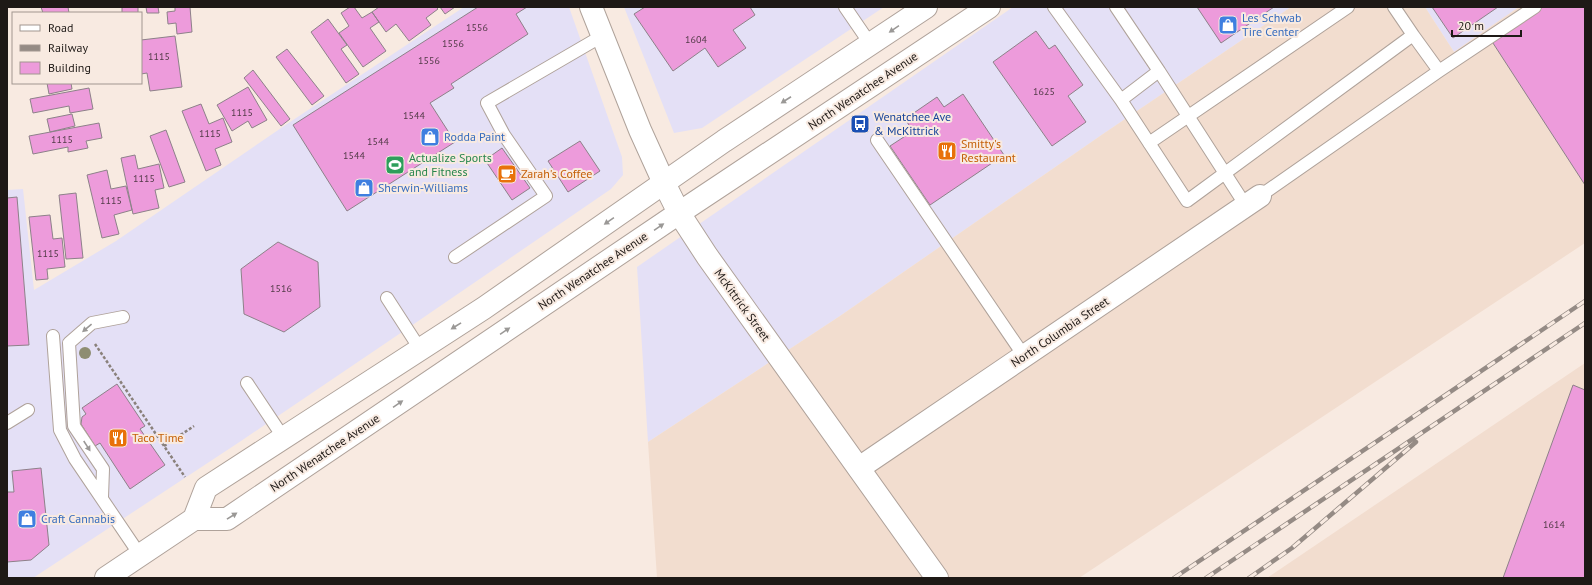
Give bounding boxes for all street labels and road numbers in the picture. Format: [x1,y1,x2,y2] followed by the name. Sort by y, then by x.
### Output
[805,48,920,133] street label: North Wenatchee Avenue
[535,228,650,313] street label: North Wenatchee Avenue
[711,266,774,344] street label: McKittrick Street
[1008,293,1112,370] street label: North Columbia Street
[267,410,382,495] street label: North Wenatchee Avenue

